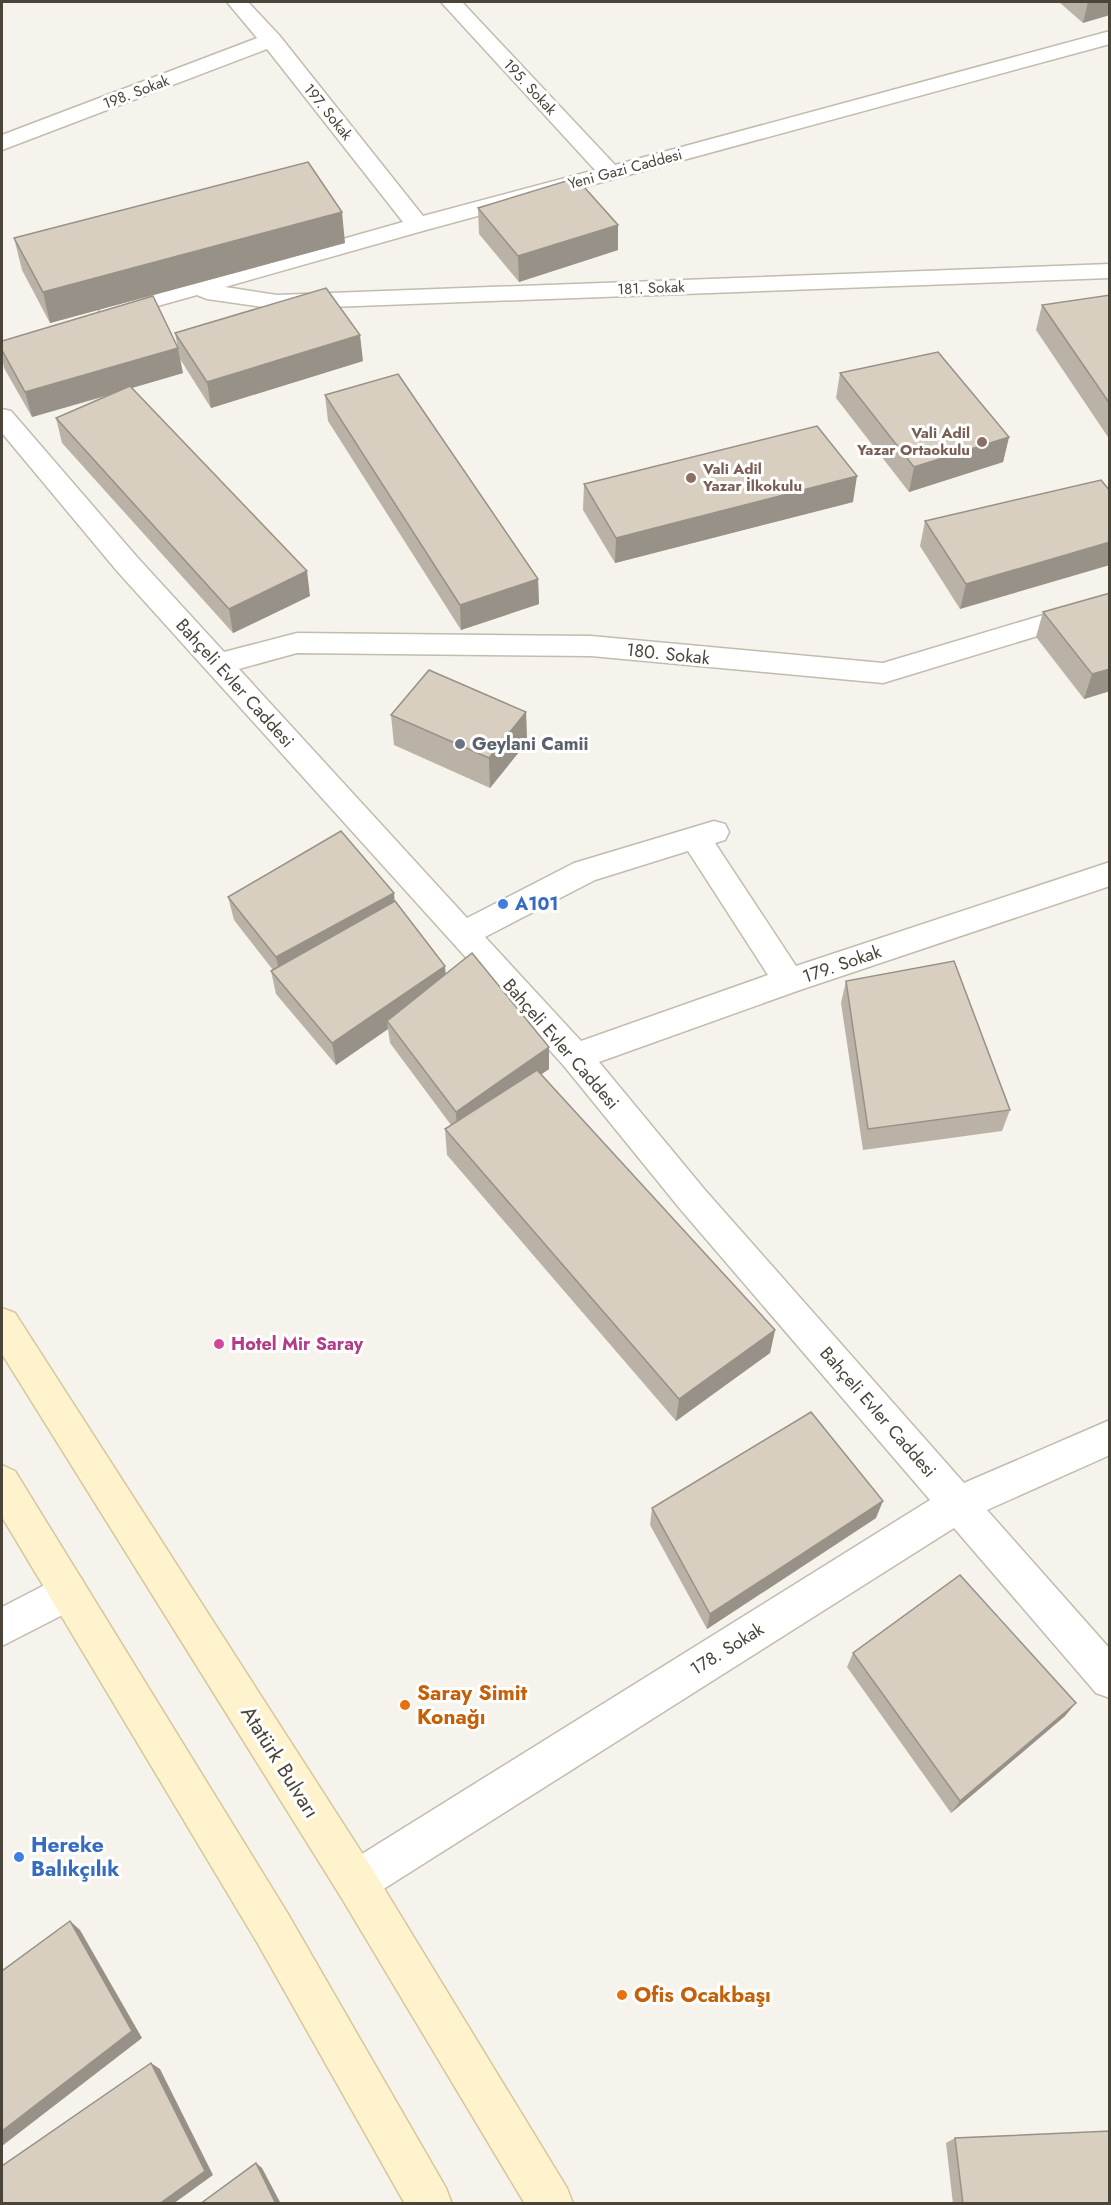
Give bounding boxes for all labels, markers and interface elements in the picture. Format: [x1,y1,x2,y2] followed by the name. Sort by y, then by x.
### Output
[498,54,562,120] street label: 195. Sokak
[100,69,173,115] street label: 198. Sokak
[298,79,358,145] street label: 197. Sokak
[565,143,685,195] street label: Yeni Gazi Caddesi
[617,276,686,300] street label: 181. Sokak
[856,422,970,461] place label: Vali Adil Yazar Ortaokulu
[975,435,989,449] marker: Vali Adil Yazar Ortaokulu
[702,458,802,497] place label: Vali Adil Yazar İlkokulu
[684,471,698,485] marker: Vali Adil Yazar İlkokulu
[170,613,300,753] street label: Bahçeli Evler Caddesi
[625,637,711,671] street label: 180. Sokak
[472,731,588,757] place label: Geylani Camii
[453,737,467,751] marker: Geylani Camii
[514,891,558,917] place label: A101
[496,897,510,911] marker: A101
[799,938,885,990] street label: 179. Sokak
[497,973,625,1115] street label: Bahçeli Evler Caddesi
[231,1331,364,1357] place label: Hotel Mir Saray
[212,1337,226,1351] marker: Hotel Mir Saray
[814,1341,942,1483] street label: Bahçeli Evler Caddesi
[685,1616,769,1682] street label: 178. Sokak
[417,1678,527,1732] place label: Saray Simit Konağı
[398,1698,412,1712] marker: Saray Simit Konağı
[234,1700,326,1824] street label: Atatürk Bulvarı
[31,1830,119,1884] place label: Hereke Balıkçılık
[12,1850,26,1864] marker: Hereke Balıkçılık
[634,1980,771,2010] place label: Ofis Ocakbaşı
[615,1988,629,2002] marker: Ofis Ocakbaşı

